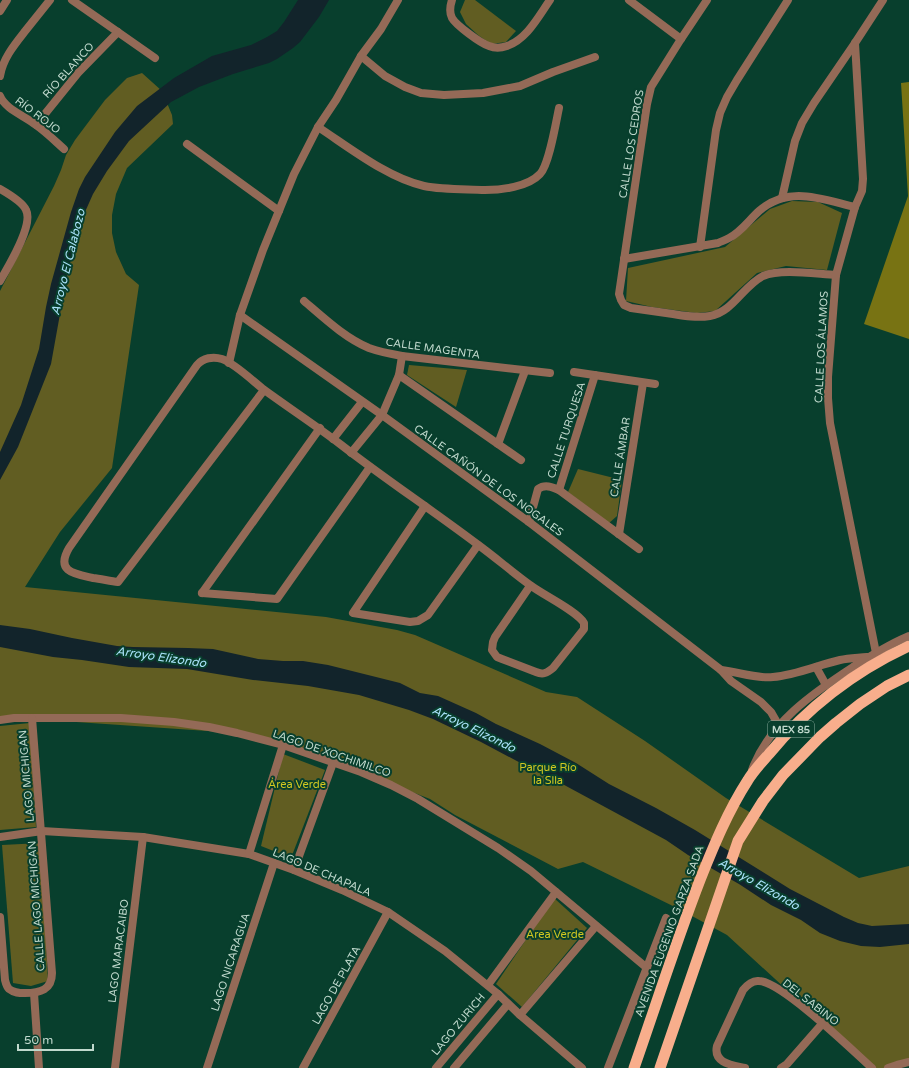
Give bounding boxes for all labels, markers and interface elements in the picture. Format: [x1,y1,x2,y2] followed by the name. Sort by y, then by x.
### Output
[39,39,97,101] street label: RÍO BLANCO
[616,89,647,199] street label: CALLE LOS CEDROS
[12,93,64,137] street label: RÍO ROJO
[48,207,88,316] water label: Arroyo El Calabozo
[811,290,831,403] street label: CALLE LOS ÁLAMOS
[385,335,481,362] street label: CALLE MAGENTA
[545,380,588,480] street label: CALLE TURQUESA
[607,416,633,498] street label: CALLE ÁMBAR
[412,421,567,539] street label: CALLE CAÑÓN DE LOS NOGALES
[115,644,208,670] water label: Arroyo Elizondo
[430,703,519,756] water label: Arroyo Elizondo
[768,721,814,737] road number: MEX 85
[271,727,393,780] street label: LAGO DE XOCHIMILCO
[16,729,37,823] street label: LAGO MICHIGAN
[519,761,577,787] park label: Parque Río la Slla
[268,777,326,791] park label: Área Verde
[25,840,48,972] street label: CALLE LAGO MICHIGAN
[632,844,707,1019] street label: AVENIDA EUGENIO GARZA SADA
[270,846,373,899] street label: LAGO DE CHAPALA
[716,855,802,913] water label: Arroyo Elizondo
[106,898,131,1004] street label: LAGO MARACAIBO
[208,911,253,1013] street label: LAGO NICARAGUA
[526,928,584,941] park label: Area Verde
[309,944,363,1027] street label: LAGO DE PLATA
[780,976,842,1028] street label: DEL SABINO
[429,991,488,1058] street label: LAGO ZURICH
[18,1026,93,1052] scale bar
[24,1033,53,1047] text: 50 m

